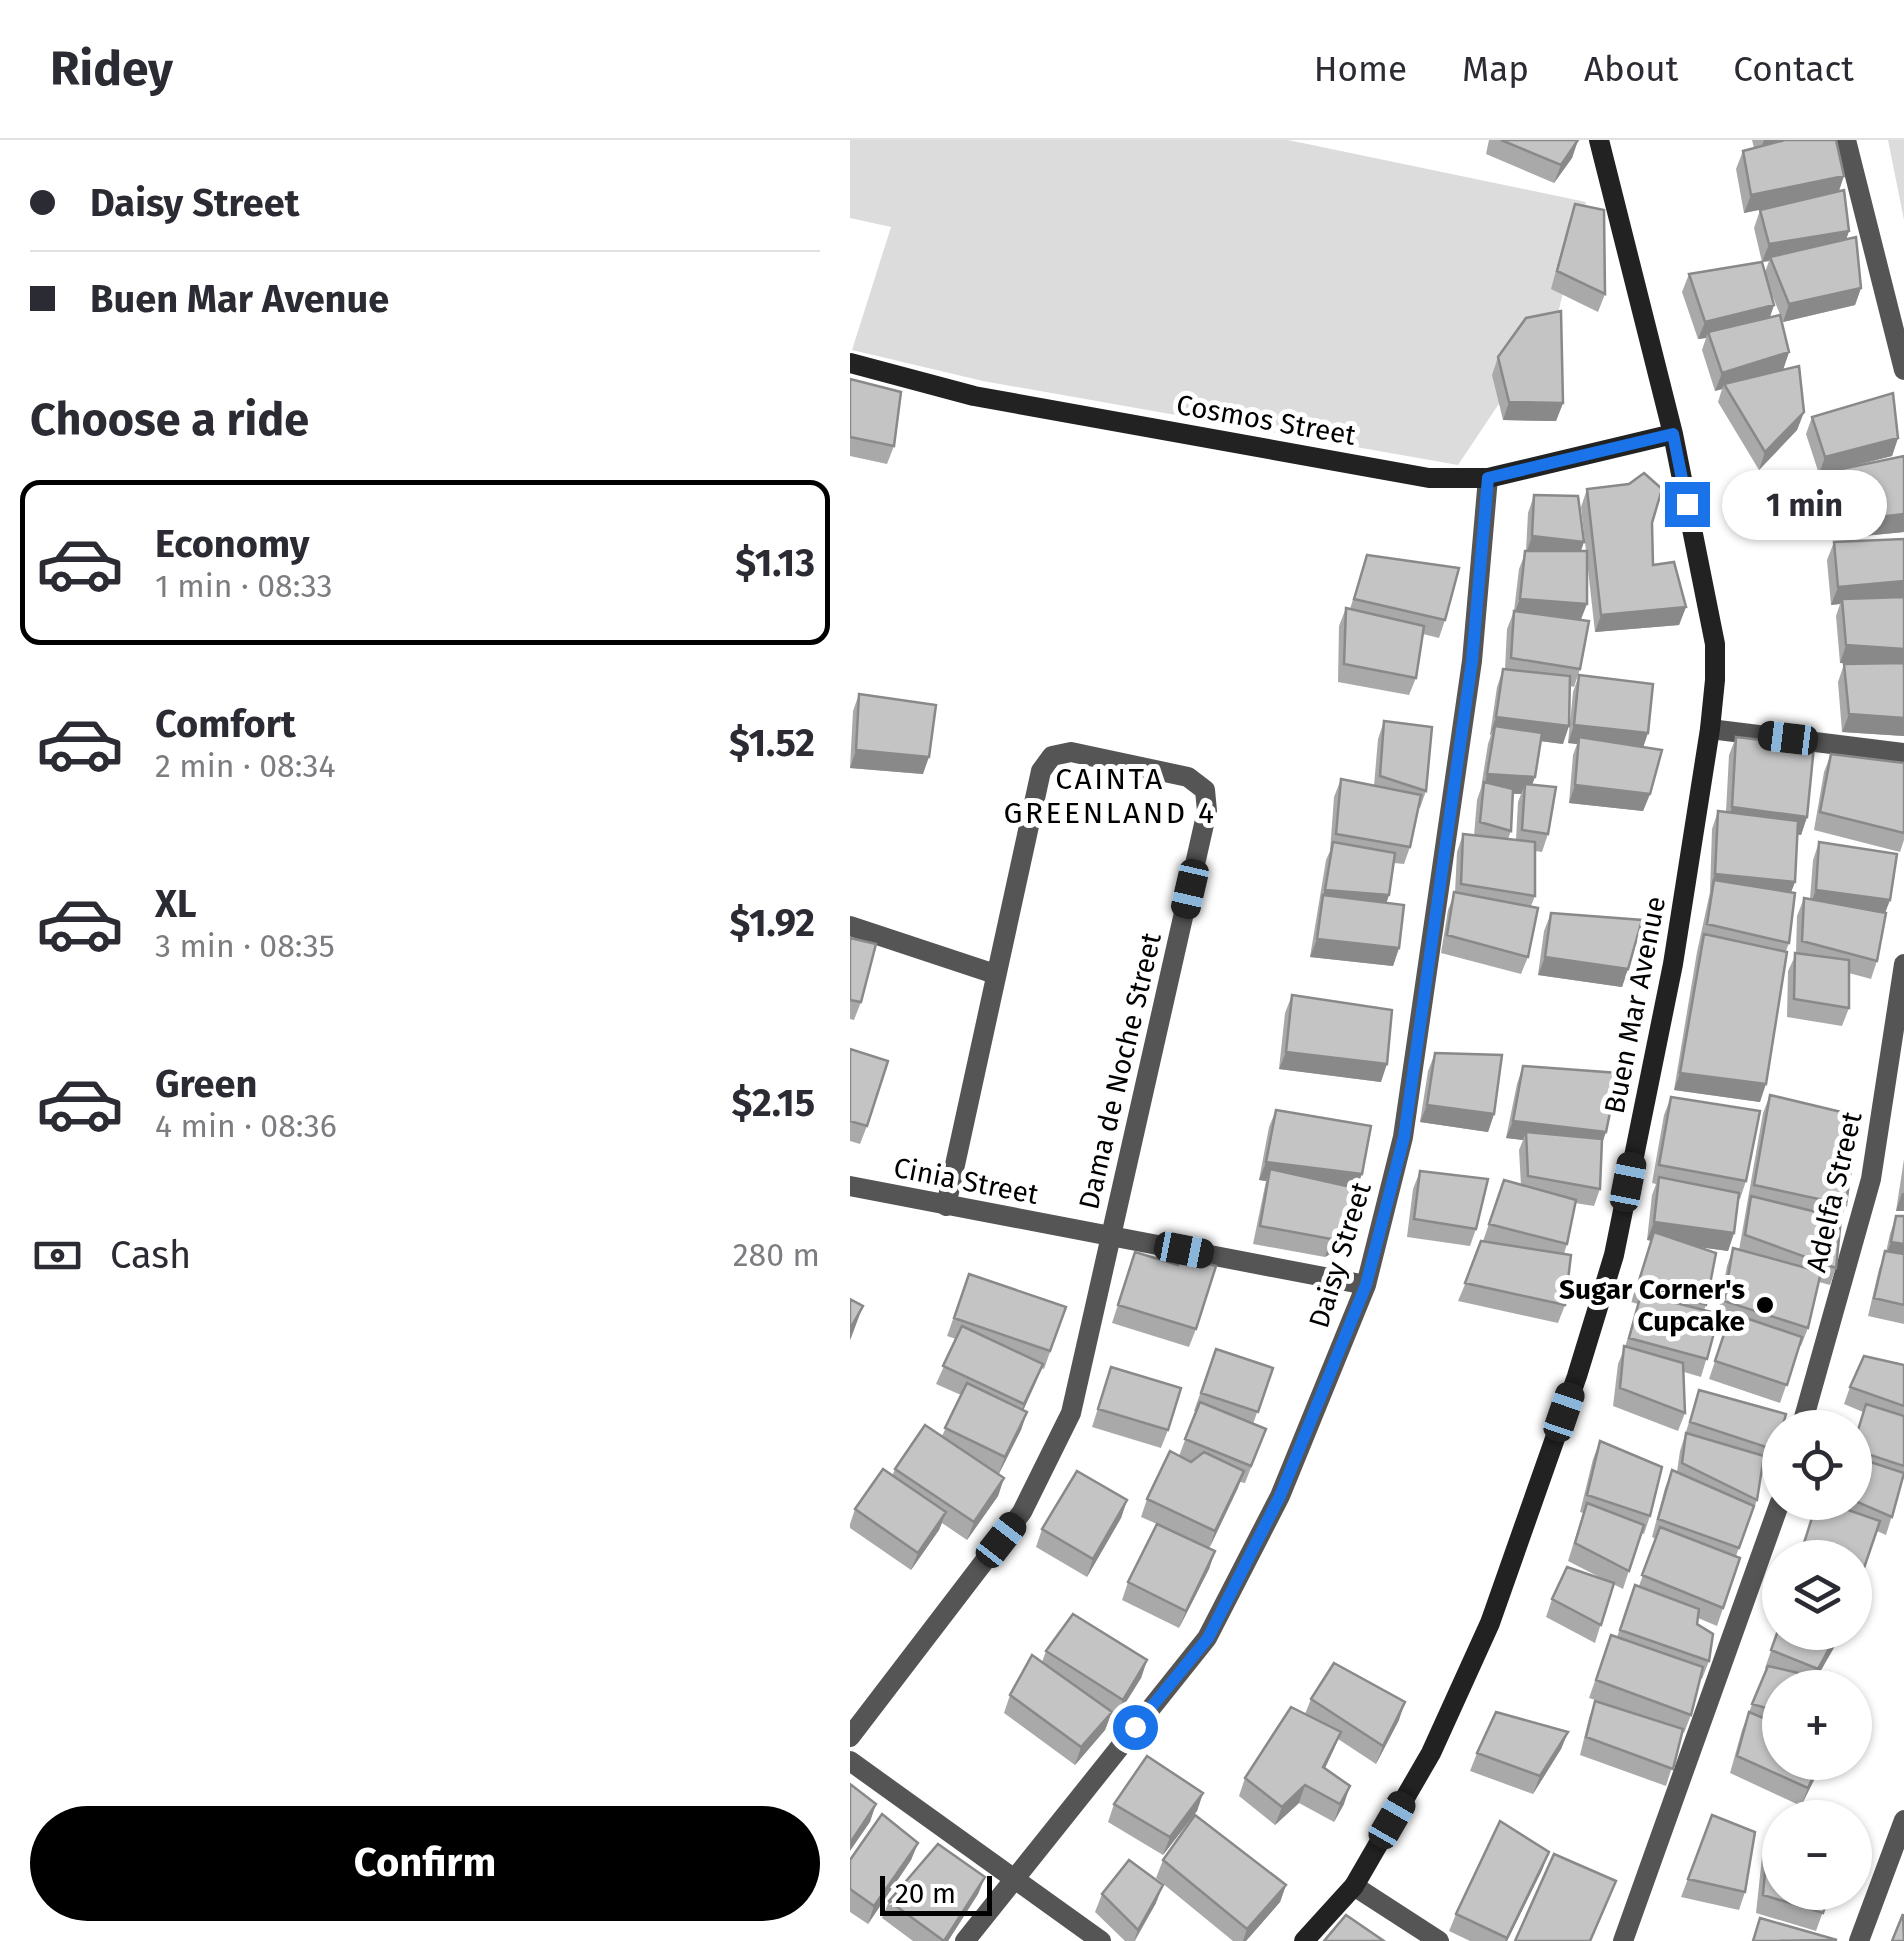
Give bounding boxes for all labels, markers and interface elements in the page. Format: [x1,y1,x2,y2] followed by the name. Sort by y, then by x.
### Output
[50,40,173,98] text: Ridey
[1314,48,1407,90] text: Home
[1462,48,1529,90] text: Map
[1584,48,1678,90] text: About
[1733,48,1854,90] text: Contact
[90,180,299,226] text: Daisy Street
[90,276,389,322] text: Buen Mar Avenue
[1174,388,1359,452] street label: Cosmos Street
[30,393,309,447] text: Choose a ride
[1722,469,1887,539] callout: 1 min
[1665,482,1710,527] route end
[1766,486,1843,524] text: 1 min
[35,518,125,608] icon: car
[155,521,310,567] text: Economy
[735,540,815,586] text: $1.13
[155,567,333,605] text: 1 min · 08:33
[35,698,125,788] icon: car
[155,701,296,747] text: Comfort
[1756,719,1820,757] car
[729,720,815,766] text: $1.52
[155,747,335,785] text: 2 min · 08:34
[1003,761,1217,831] district label: CAINTA GREENLAND 4
[1169,856,1211,922] car
[35,878,125,968] icon: car
[155,881,197,927] text: XL
[1598,894,1672,1116] street label: Buen Mar Avenue
[729,900,815,946] text: $1.92
[155,927,335,965] text: 3 min · 08:35
[1072,929,1168,1213] street label: Dama de Noche Street
[35,1058,125,1148] icon: car
[155,1061,258,1107] text: Green
[732,1080,815,1126] text: $2.15
[155,1107,337,1145] text: 4 min · 08:36
[1800,1108,1869,1275] street label: Adelfa Street
[1608,1150,1648,1214] car
[891,1151,1042,1211] street label: Cinia Street
[1302,1177,1378,1332] street label: Daisy Street
[30,1228,85,1283] icon: cash
[1152,1230,1216,1270] car
[110,1232,191,1278] text: Cash
[733,1236,820,1274] text: 280 m
[1559,1273,1745,1338] place label: Sugar Corner's Cupcake
[1754,1294,1776,1316] marker: Sugar Corner's Cupcake
[1540,1379,1588,1445] car
[1762,1410,1872,1910] map controls
[1762,1410,1872,1520] button: locate
[971,1507,1031,1573] car
[1762,1540,1872,1650] button: layers
[1762,1670,1872,1780] button: +
[1113,1705,1158,1750] route start
[1364,1787,1420,1853] car
[1762,1800,1872,1910] button: −
[30,1806,820,1921] button: Confirm
[880,1871,992,1916] scale bar
[895,1877,956,1910] text: 20 m

